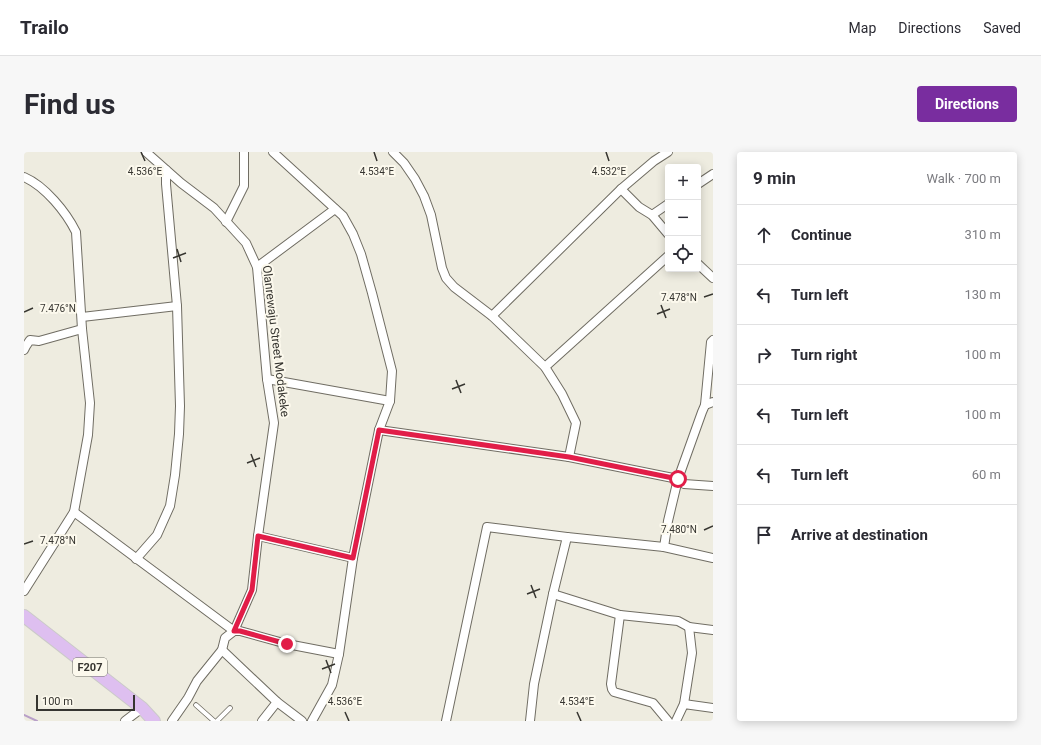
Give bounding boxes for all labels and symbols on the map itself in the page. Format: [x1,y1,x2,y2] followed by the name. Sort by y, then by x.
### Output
[128,166,163,177] text: 4.536°E
[360,166,395,177] text: 4.534°E
[592,166,627,177] text: 4.532°E
[260,264,292,418] street label: Olanrewaju Street Modakeke
[661,292,697,303] text: 7.478°N
[40,303,76,314] text: 7.476°N
[669,470,687,488] route start
[661,524,697,535] text: 7.480°N
[40,535,76,546] text: 7.478°N
[278,635,296,653] route end
[73,658,107,676] road number: F207
[36,693,135,712] scale bar
[328,696,363,707] text: 4.536°E
[560,696,595,707] text: 4.534°E

